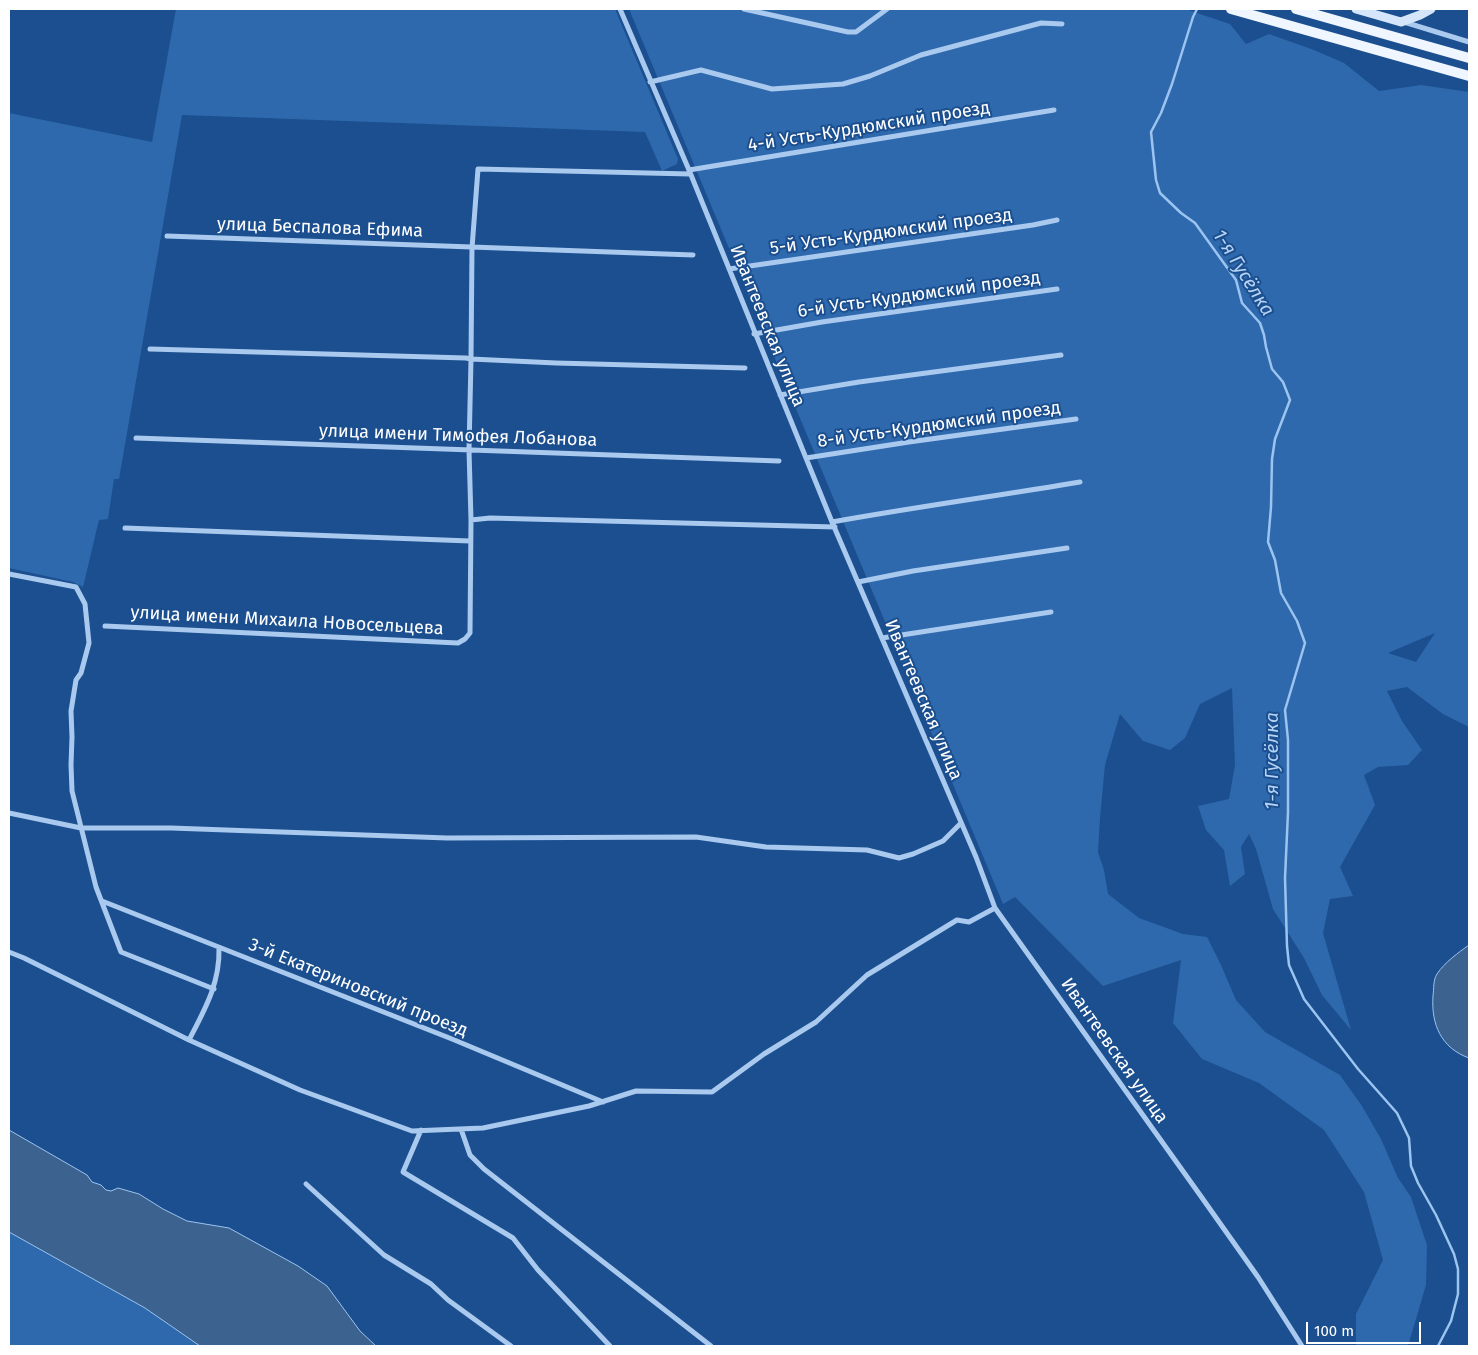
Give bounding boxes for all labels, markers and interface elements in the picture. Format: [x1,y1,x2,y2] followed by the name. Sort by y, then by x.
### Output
[746,97,992,157] street label: 4-й Усть-Курдюмский проезд
[769,204,1013,260] street label: 5-й Усть-Курдюмский проезд
[217,214,423,242] street label: улица Беспалова Ефима
[1207,226,1279,320] water label: 1-я Гусёлка
[725,242,809,410] street label: Ивантеевская улица
[796,267,1042,323] street label: 6-й Усть-Курдюмский проезд
[816,397,1062,453] street label: 8-й Усть-Курдюмский проезд
[319,420,597,452] street label: улица имени Тимофея Лобанова
[130,602,444,640] street label: улица имени Михаила Новосельцева
[879,616,967,784] street label: Ивантеевская улица
[1262,712,1284,810] water label: 1-я Гусёлка
[245,934,471,1042] street label: 3-й Екатериновский проезд
[1056,974,1172,1128] street label: Ивантеевская улица
[1308,1312,1423,1344] scale bar
[1314,1322,1354,1340] text: 100 m

